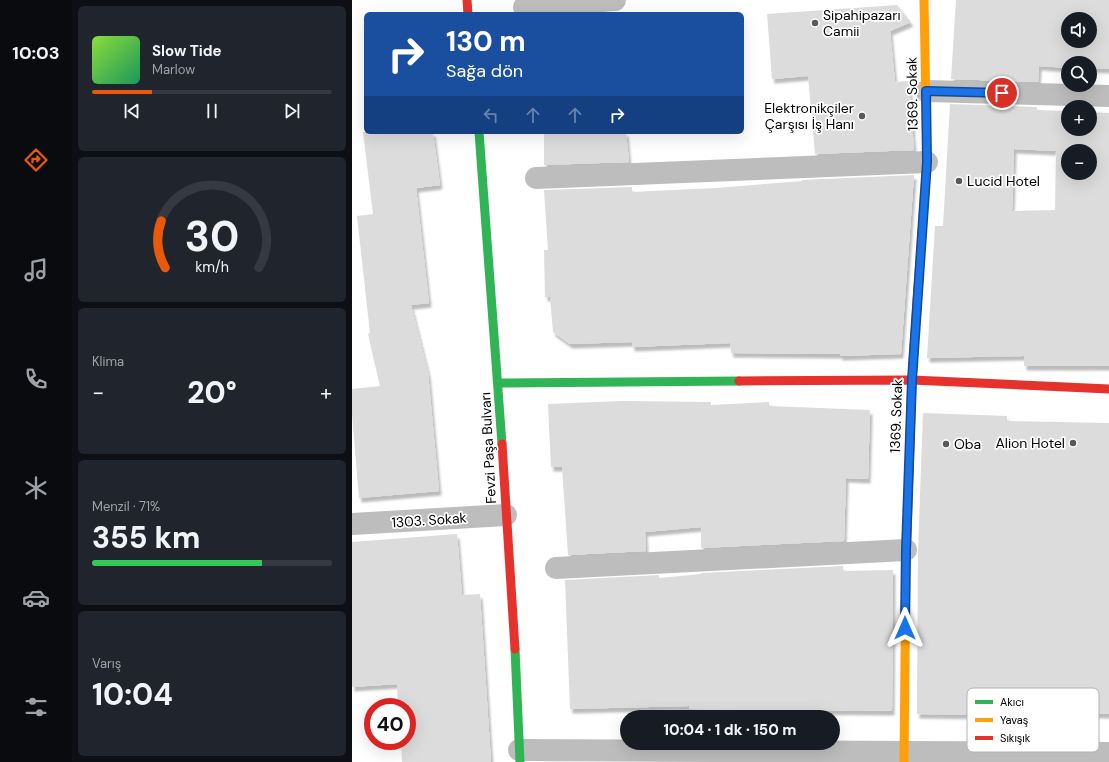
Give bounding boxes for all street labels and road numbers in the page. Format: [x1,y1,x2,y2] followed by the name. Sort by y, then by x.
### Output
[902,57,922,131] street label: 1369. Sokak
[886,379,906,453] street label: 1369. Sokak
[476,392,500,504] street label: Fevzi Paşa Bulvarı
[391,508,467,532] street label: 1303. Sokak

